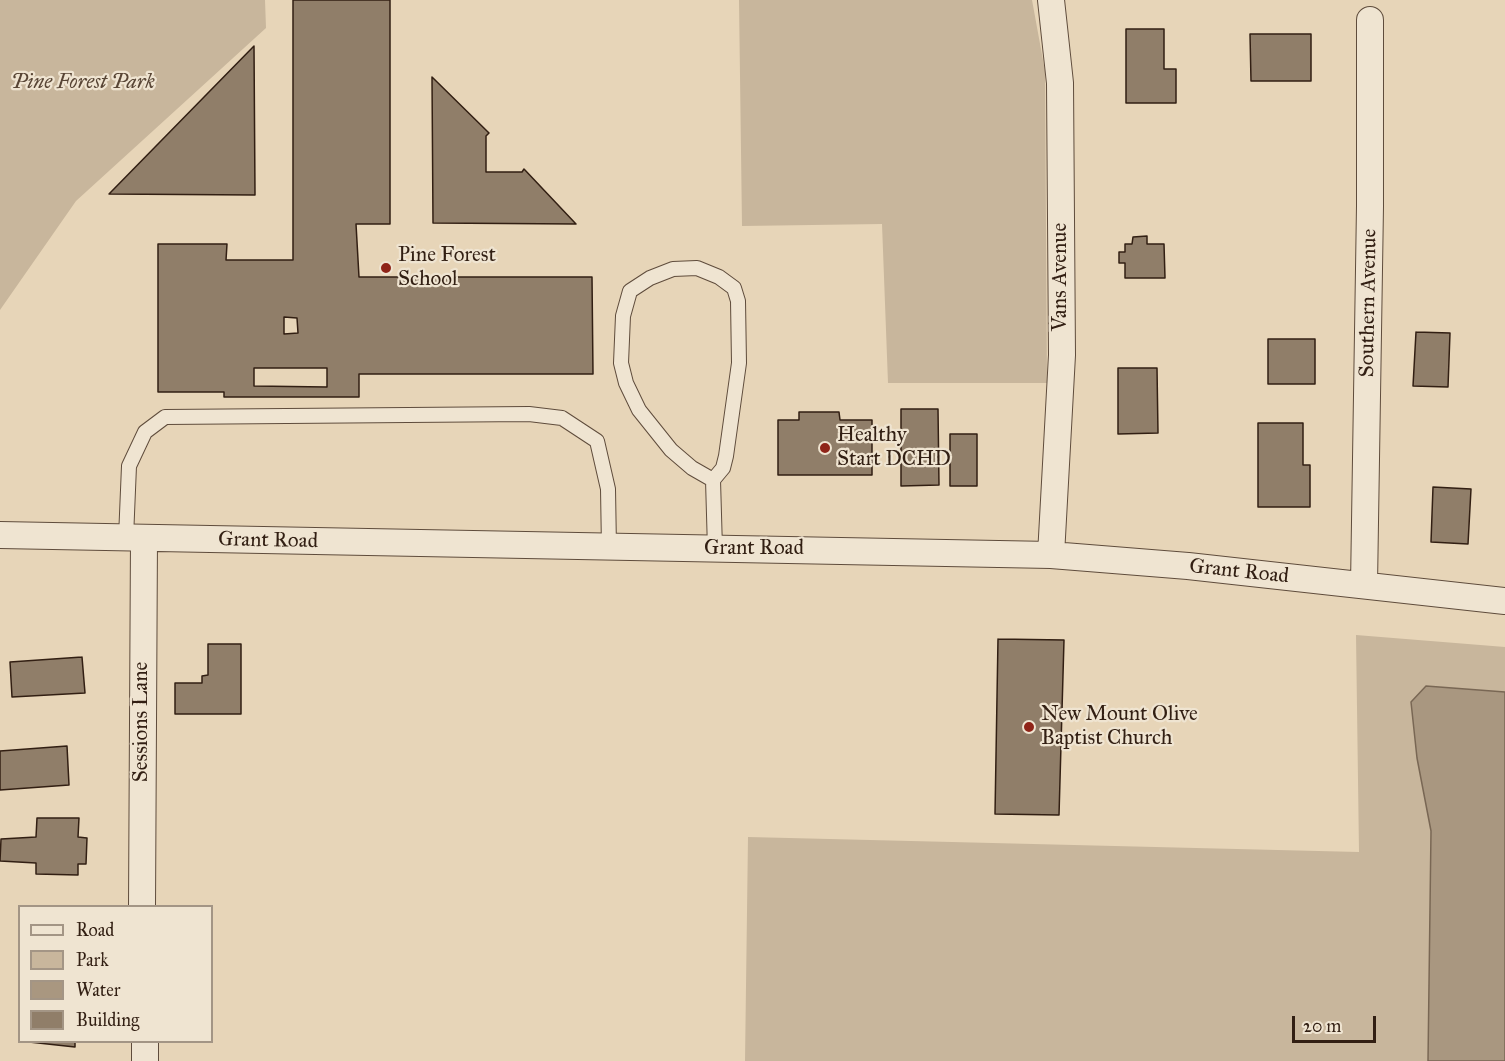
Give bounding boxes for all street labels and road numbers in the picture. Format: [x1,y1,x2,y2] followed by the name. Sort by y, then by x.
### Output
[1048,223,1074,331] street label: Vans Avenue
[1355,228,1383,378] street label: Southern Avenue
[218,528,318,554] street label: Grant Road
[704,536,804,562] street label: Grant Road
[1188,554,1290,590] street label: Grant Road
[129,662,155,782] street label: Sessions Lane

